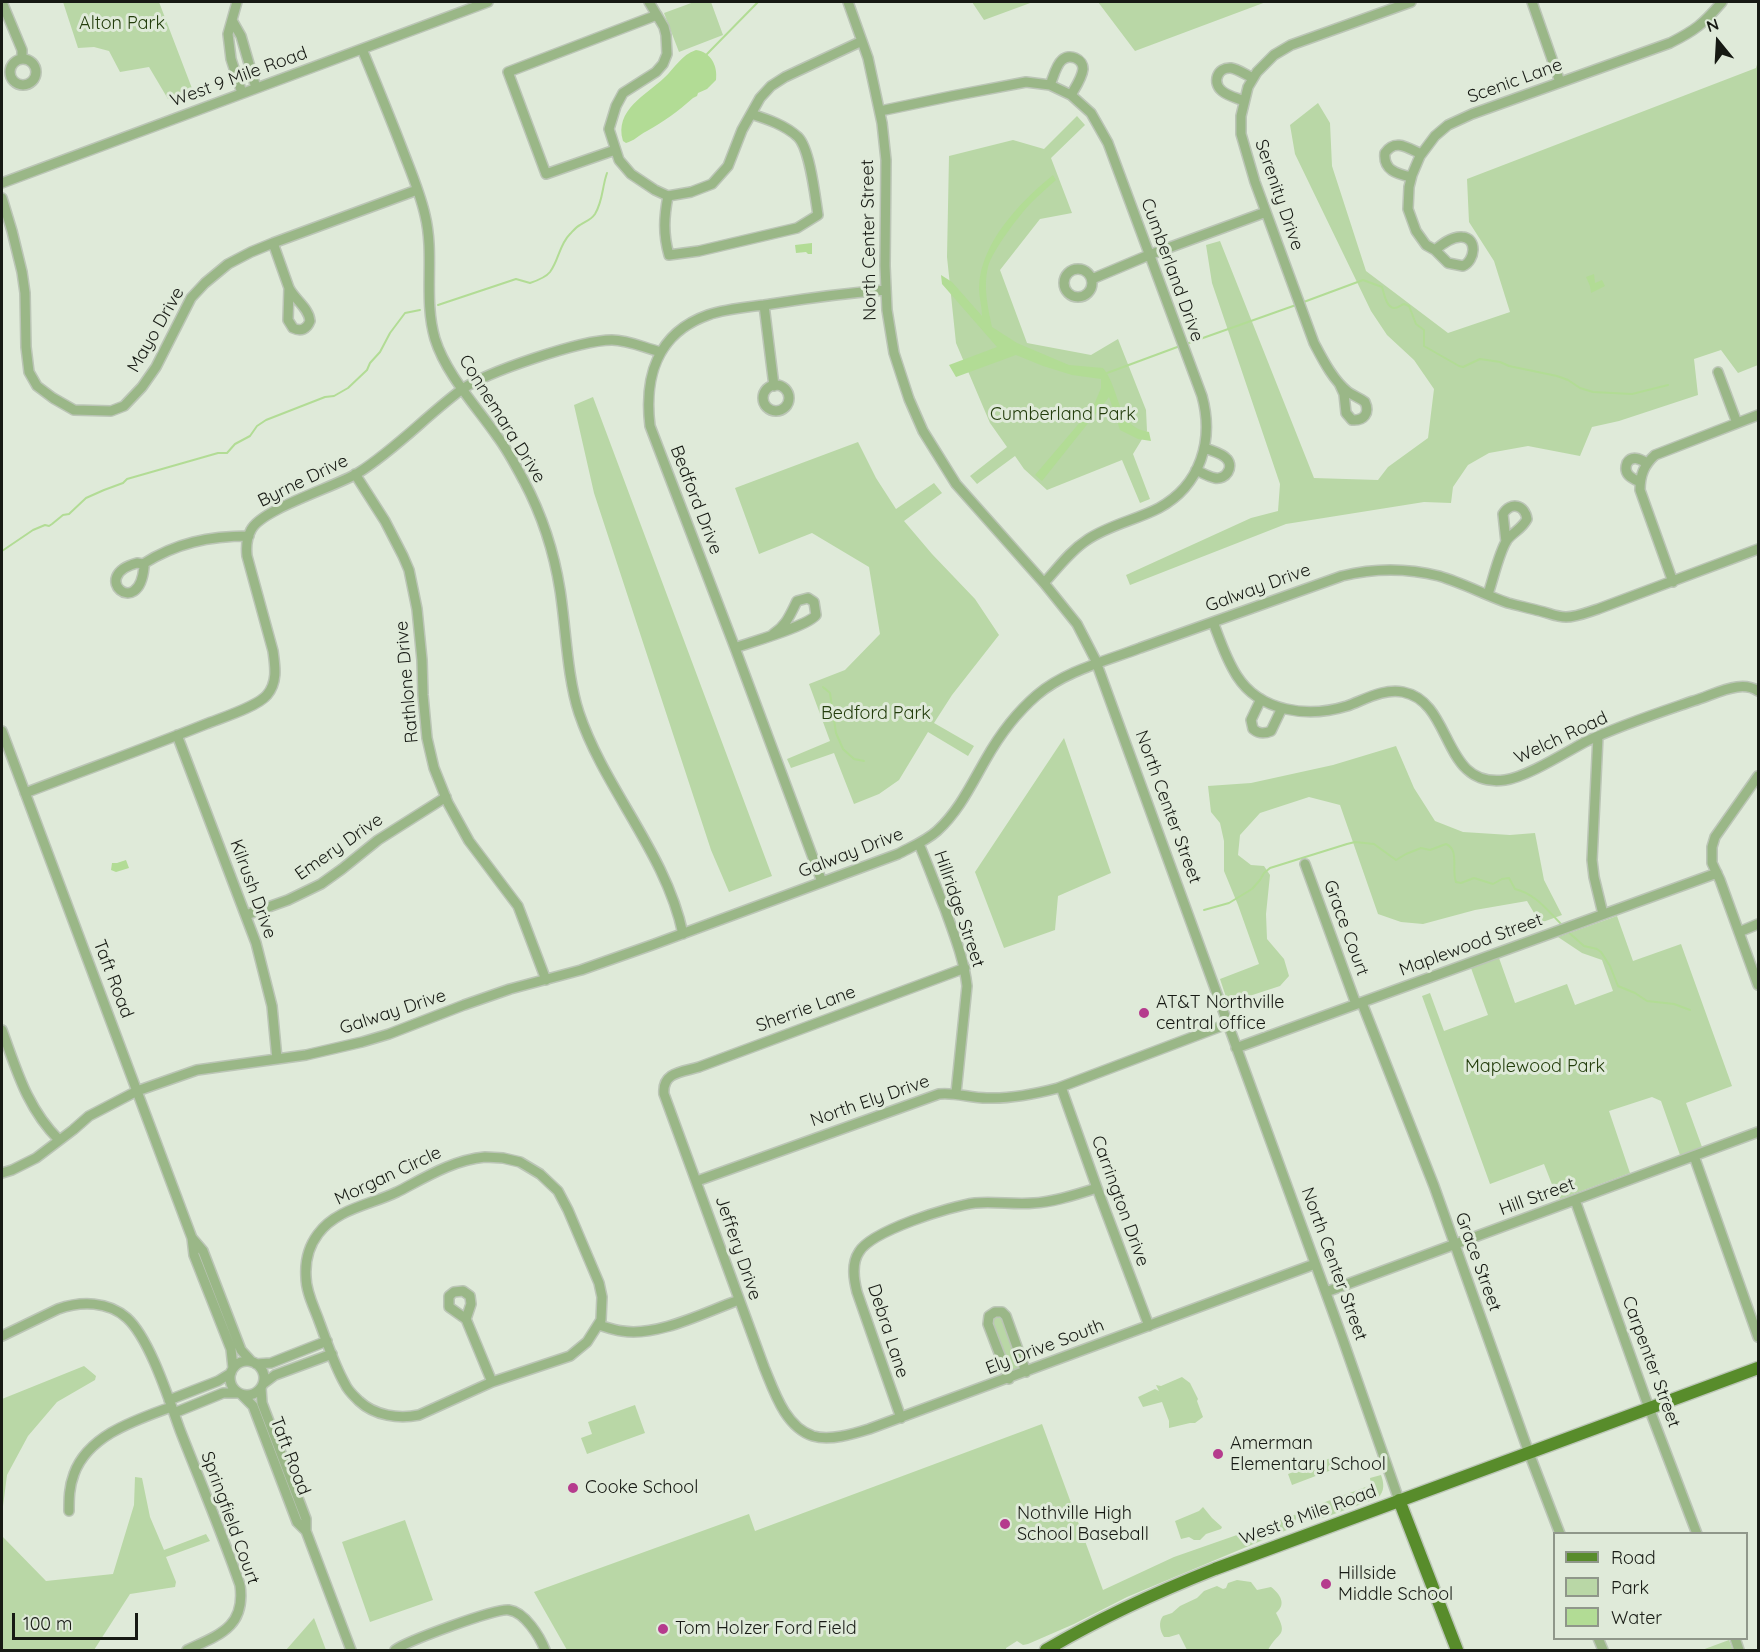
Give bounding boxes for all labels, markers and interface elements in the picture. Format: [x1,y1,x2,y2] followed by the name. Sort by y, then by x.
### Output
[1688,12,1748,72] north arrow
[79,13,165,35] park label: Alton Park
[1704,14,1721,36] text: N
[168,42,310,112] street label: West 9 Mile Road
[1465,54,1565,108] street label: Scenic Lane
[1250,137,1308,253] street label: Serenity Drive
[857,159,881,321] street label: North Center Street
[1136,195,1208,345] street label: Cumberland Drive
[123,283,189,377] street label: Mayo Drive
[454,351,550,487] street label: Connemara Drive
[990,404,1136,426] park label: Cumberland Park
[665,442,727,558] street label: Bedford Drive
[254,450,352,512] street label: Byrne Drive
[1202,559,1314,617] street label: Galway Drive
[391,620,423,744] street label: Rathlone Drive
[821,703,931,725] park label: Bedford Park
[1511,707,1611,769] street label: Welch Road
[1130,727,1206,887] street label: North Center Street
[291,809,387,885] street label: Emery Drive
[796,823,906,883] street label: Galway Drive
[225,836,281,942] street label: Kilrush Drive
[929,848,989,970] street label: Hillridge Street
[1319,877,1373,979] street label: Grace Court
[1396,909,1546,981] street label: Maplewood Street
[88,937,138,1021] street label: Taft Road
[753,981,859,1037] street label: Sherrie Lane
[337,985,449,1039] street label: Galway Drive
[1156,992,1284,1034] place label: AT&T Northville central office
[1137,1006,1151,1020] marker: AT&T Northville central office
[1465,1056,1605,1078] park label: Maplewood Park
[808,1070,932,1132] street label: North Ely Drive
[1086,1133,1154,1269] street label: Carrington Drive
[331,1142,445,1210] street label: Morgan Circle
[1496,1173,1578,1221] street label: Hill Street
[1296,1184,1372,1344] street label: North Center Street
[710,1193,766,1303] street label: Jeffery Drive
[1450,1210,1506,1314] street label: Grace Street
[863,1281,913,1381] street label: Debra Lane
[1617,1293,1685,1431] street label: Carpenter Street
[983,1315,1107,1379] street label: Ely Drive South
[265,1414,315,1498] street label: Taft Road
[1230,1433,1386,1476] place label: Amerman Elementary School
[1211,1447,1225,1461] marker: Amerman Elementary School
[196,1449,264,1587] street label: Springfield Court
[585,1477,698,1499] place label: Cooke School
[1237,1480,1379,1550] street label: West 8 Mile Road
[566,1481,580,1495] marker: Cooke School
[1017,1503,1149,1546] place label: Nothville High School Baseball
[998,1517,1012,1531] marker: Nothville High School Baseball
[1553,1532,1748,1640] legend
[1611,1546,1656,1569] text: Road
[1338,1563,1453,1606] place label: Hillside Middle School
[1611,1576,1649,1599] text: Park
[1319,1577,1333,1591] marker: Hillside Middle School
[15,1601,141,1639] scale bar
[1611,1606,1662,1629] text: Water
[23,1612,72,1635] text: 100 m
[675,1618,857,1640] place label: Tom Holzer Ford Field
[656,1622,670,1636] marker: Tom Holzer Ford Field

